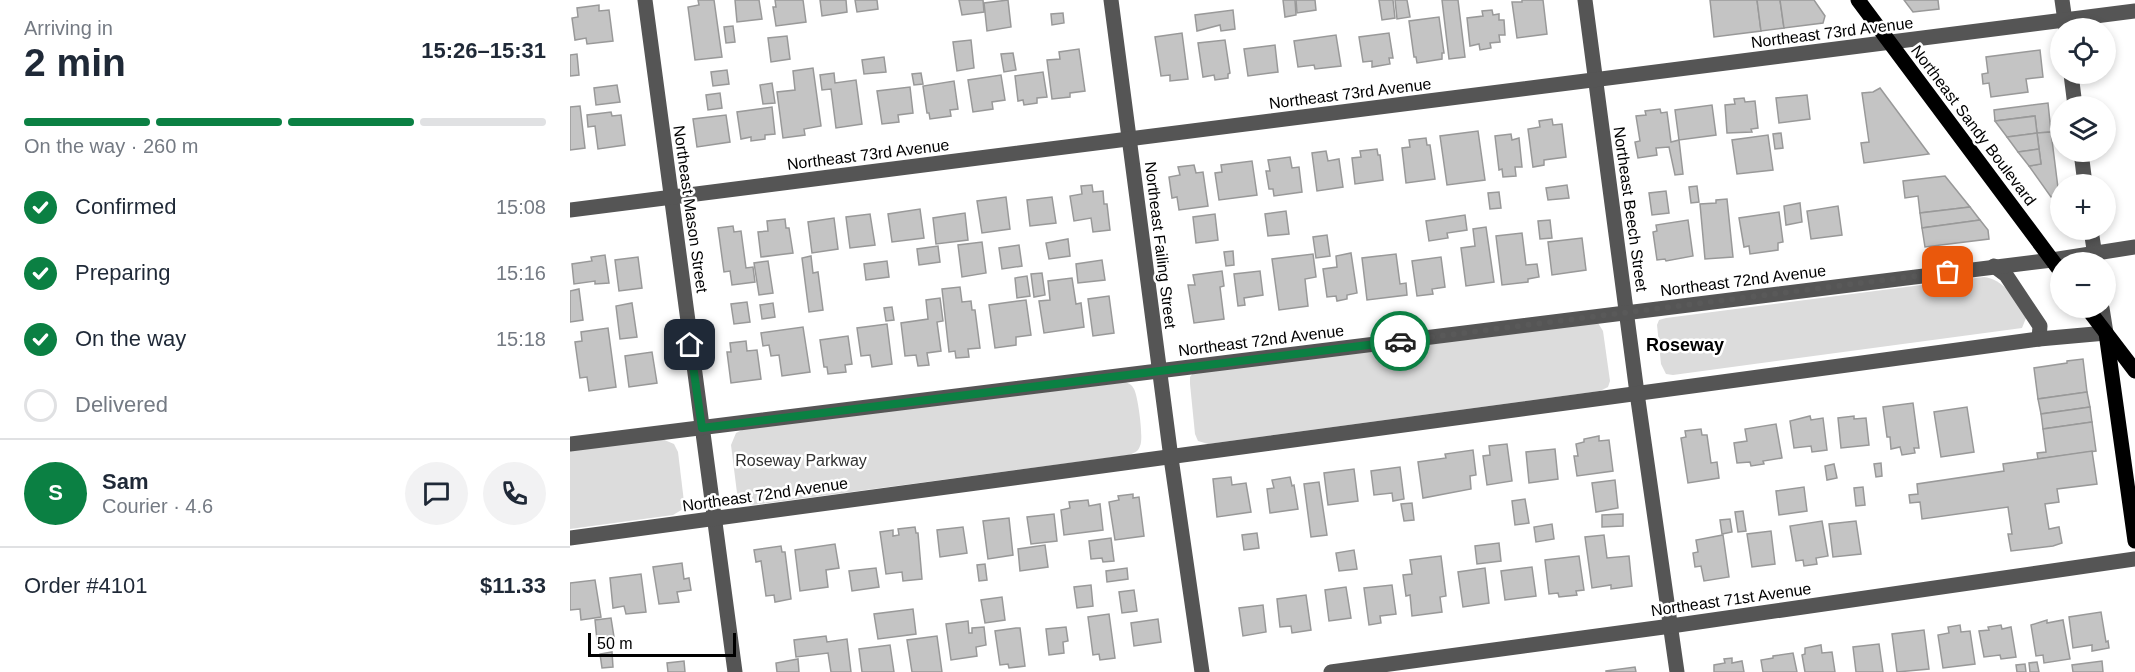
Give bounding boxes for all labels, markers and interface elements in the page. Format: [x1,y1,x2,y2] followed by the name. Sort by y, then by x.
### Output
[1750,14,1914,51] street label: Northeast 73rd Avenue
[24,17,113,39] text: Arriving in
[2050,18,2116,318] map controls
[2050,18,2116,84] button: locate
[421,38,546,63] text: 15:26–15:31
[24,41,126,84] text: 2 min
[1908,42,2039,209] street label: Northeast Sandy Boulevard
[1268,75,1432,112] street label: Northeast 73rd Avenue
[2050,96,2116,162] button: layers
[670,124,711,294] street label: Northeast Mason Street
[1611,126,1651,293] street label: Northeast Beech Street
[24,135,199,157] text: On the way · 260 m
[786,136,950,173] street label: Northeast 73rd Avenue
[1142,161,1179,330] street label: Northeast Failing Street
[2050,174,2116,240] button: +
[24,191,57,224] icon: check
[75,194,176,219] text: Confirmed
[496,196,546,218] text: 15:08
[1922,246,1973,297] pin
[2050,252,2116,318] button: −
[1931,255,1964,288] icon: bag
[24,257,57,290] icon: check
[75,260,170,285] text: Preparing
[496,262,546,284] text: 15:16
[1659,262,1827,299] street label: Northeast 72nd Avenue
[1370,311,1430,371] courier
[664,319,715,370] pin
[1177,322,1345,359] street label: Northeast 72nd Avenue
[24,323,57,356] icon: check
[1384,325,1417,358] icon: car
[75,326,186,351] text: On the way
[496,328,546,350] text: 15:18
[673,328,706,361] icon: home
[1646,335,1724,355] district label: Roseway
[75,392,168,417] text: Delivered
[735,452,867,469] park label: Roseway Parkway
[405,462,468,525] button: chat
[483,462,546,525] button: phone
[102,469,148,494] text: Sam
[681,474,849,515] street label: Northeast 72nd Avenue
[48,480,63,505] text: S
[102,495,213,517] text: Courier · 4.6
[24,573,148,598] text: Order #4101
[480,573,546,598] text: $11.33
[1650,580,1812,619] street label: Northeast 71st Avenue
[588,630,736,658] scale bar
[597,635,633,652] text: 50 m

